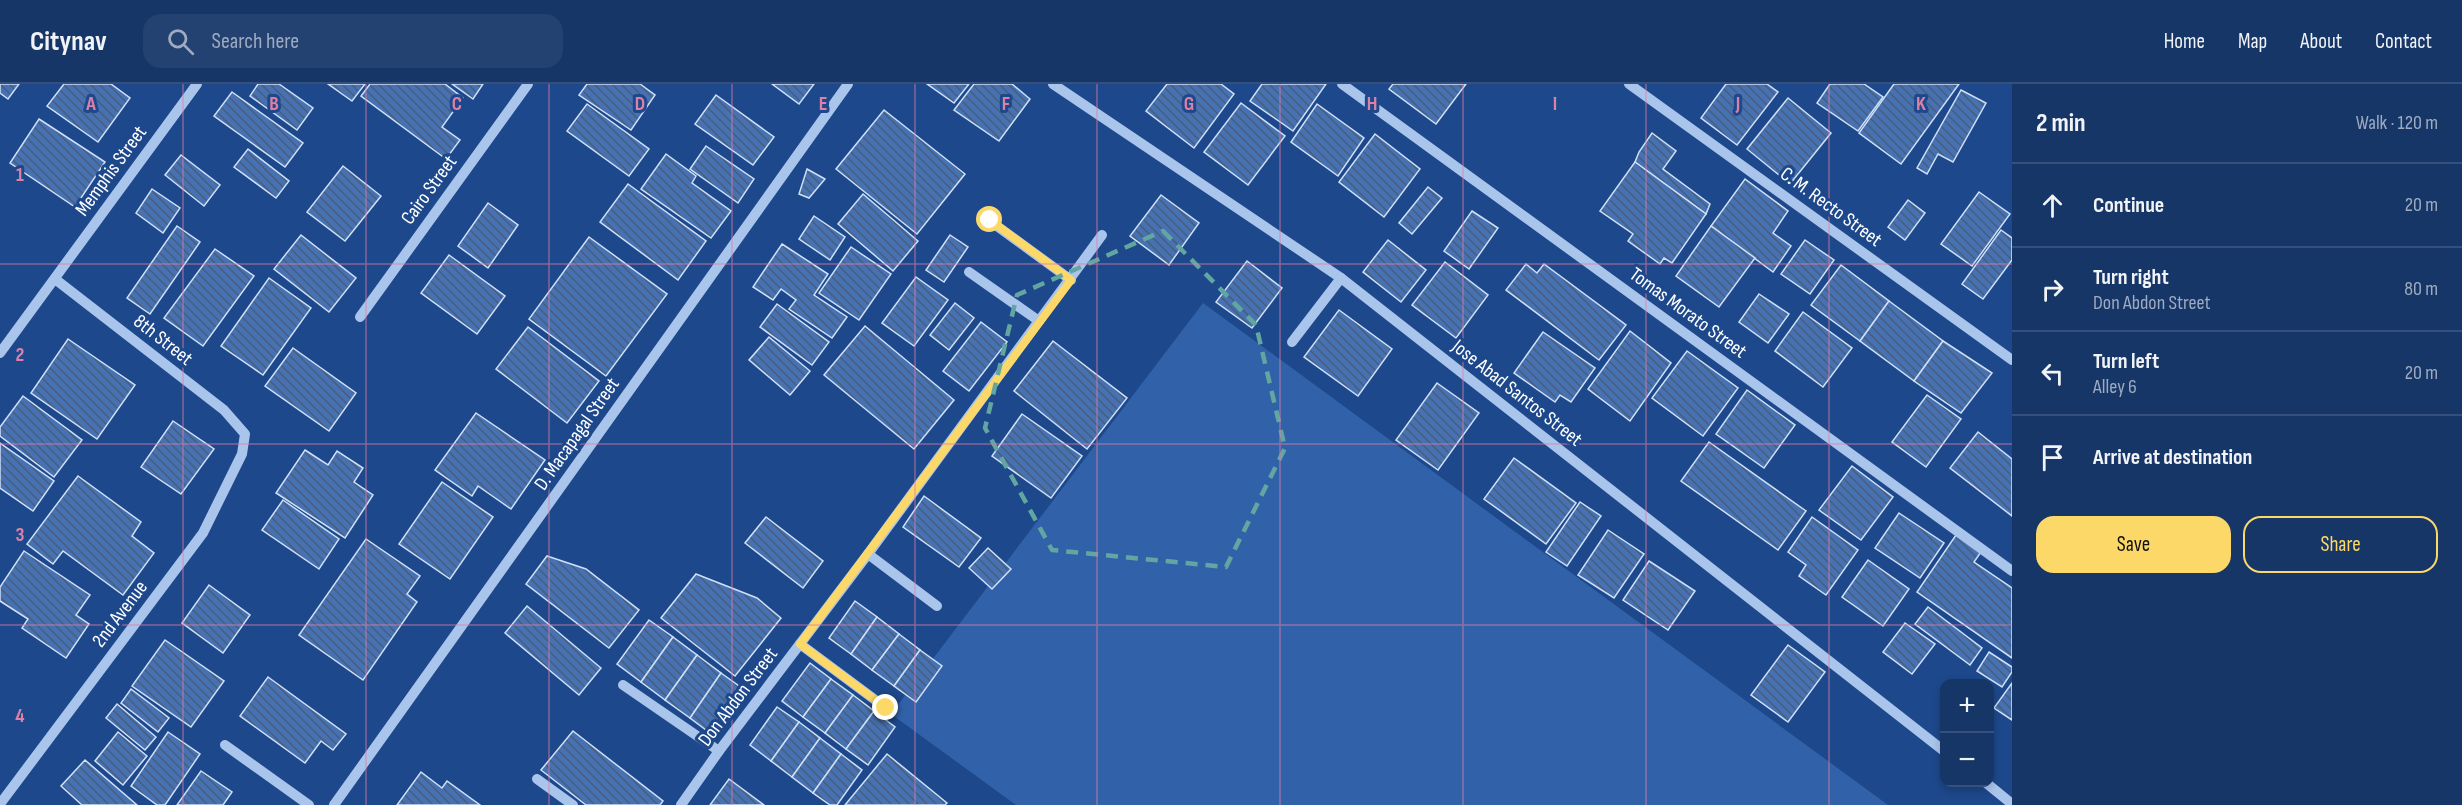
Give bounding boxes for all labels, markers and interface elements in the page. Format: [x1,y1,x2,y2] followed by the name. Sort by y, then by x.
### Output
[143,14,563,68] search box
[30,25,107,58] text: Citynav
[164,25,197,58] icon: search
[212,28,299,55] text: Search here
[2164,29,2205,54] text: Home
[2238,29,2267,54] text: Map
[2300,29,2342,54] text: About
[2375,29,2432,54] text: Contact
[85,92,96,116] text: A
[269,92,279,116] text: B
[452,92,462,116] text: C
[635,92,645,116] text: D
[819,92,827,116] text: E
[1002,92,1010,116] text: F
[1184,92,1194,116] text: G
[1367,92,1377,116] text: H
[1553,92,1557,116] text: I
[1735,92,1740,116] text: J
[1916,92,1926,116] text: K
[2036,108,2086,139] text: 2 min
[2356,111,2438,135] text: Walk · 120 m
[70,121,152,221] street label: Memphis Street
[396,151,462,229] street label: Cairo Street
[1775,162,1887,252] street label: C. M. Recto Street
[16,163,24,187] text: 1
[2036,189,2069,222] icon: ahead
[2093,192,2164,219] text: Continue
[2405,193,2438,217] text: 20 m
[976,206,1002,232] route start
[1625,262,1751,364] street label: Tomas Morato Street
[2093,264,2169,291] text: Turn right
[2036,273,2069,306] icon: right
[2404,277,2438,301] text: 80 m
[2093,291,2211,315] text: Don Abdon Street
[128,309,198,371] street label: 8th Street
[1446,334,1587,451] street label: Jose Abad Santos Street
[16,343,24,367] text: 2
[2093,348,2159,375] text: Turn left
[2036,357,2069,390] icon: left
[2405,361,2438,385] text: 20 m
[529,373,625,495] street label: D. Macapagal Street
[2093,375,2137,399] text: Alley 6
[2036,441,2069,474] icon: arrive
[2093,444,2252,471] text: Arrive at destination
[2036,516,2231,573] button: Save
[2243,516,2438,573] button: Share
[16,523,25,547] text: 3
[87,576,153,652] street label: 2nd Avenue
[693,643,783,751] street label: Don Abdon Street
[1940,679,1994,787] map controls
[1940,679,1994,733] button: +
[872,694,898,720] route end
[15,704,25,728] text: 4
[1940,733,1994,787] button: −

